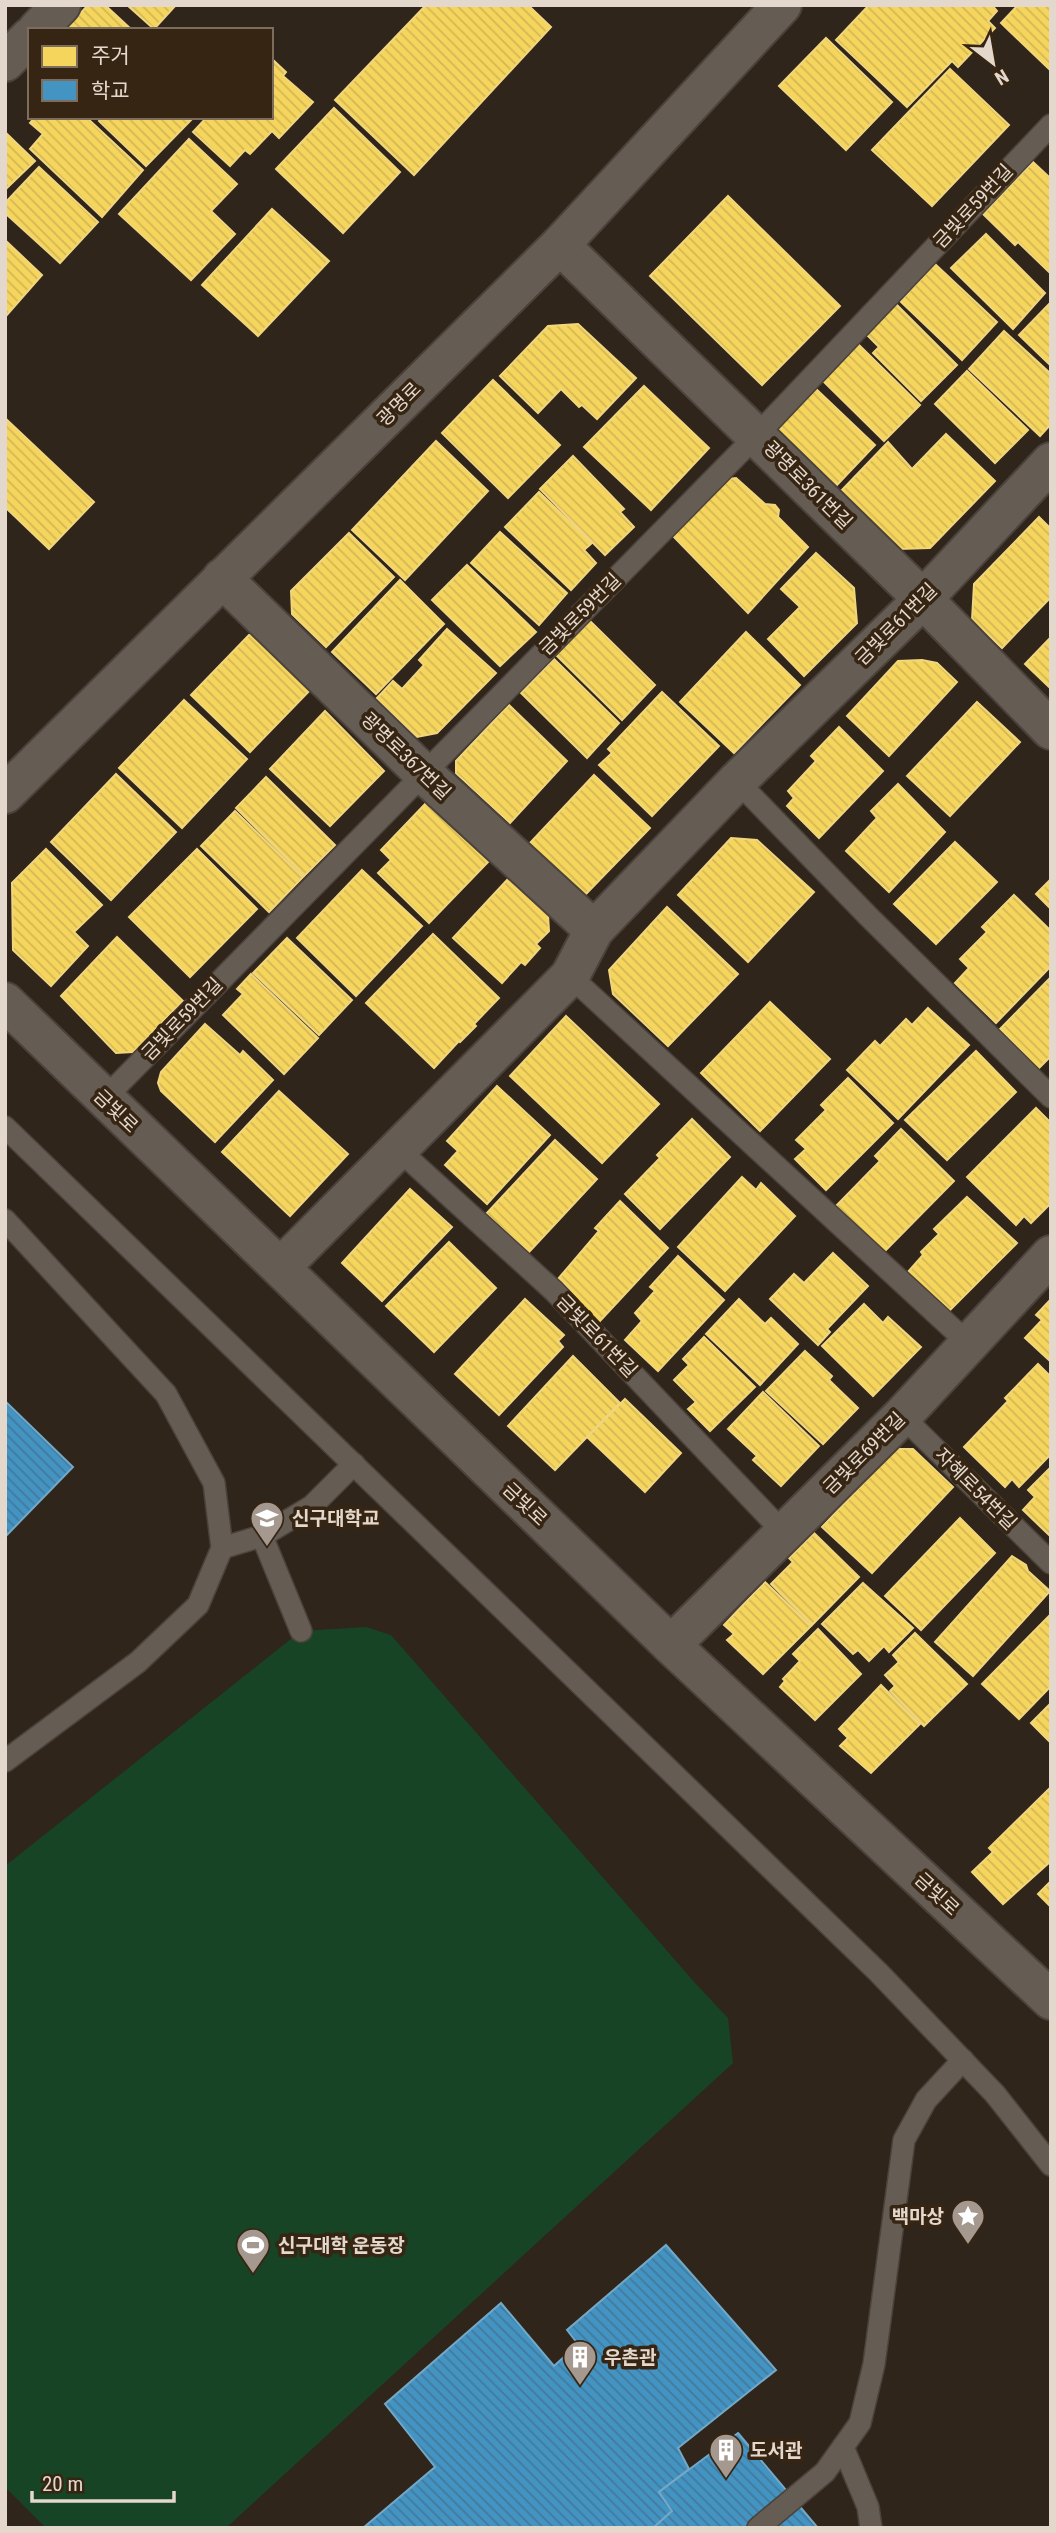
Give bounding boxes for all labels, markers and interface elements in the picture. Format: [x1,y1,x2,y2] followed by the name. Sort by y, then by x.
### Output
[28,28,273,119] legend
[958,28,1028,98] north arrow
[91,44,130,68] text: 주거
[991,64,1012,90] text: N
[91,79,130,103] text: 학교
[928,159,1018,253] street label: 금빛로59번길
[372,377,426,431] street label: 광명로
[759,436,857,534] street label: 광명로361번길
[534,568,626,660] street label: 금빛로59번길
[850,578,942,670] street label: 금빛로61번길
[356,708,456,804] street label: 광명로367번길
[137,973,227,1065] street label: 금빛로59번길
[89,1085,143,1137] street label: 금빛로
[552,1290,642,1382] street label: 금빛로61번길
[818,1407,910,1499] street label: 금빛로69번길
[930,1443,1022,1535] street label: 자혜로54번길
[498,1478,552,1530] street label: 금빛로
[248,1499,286,1548] school or university icon: 신구대학교
[292,1507,379,1530] place label: 신구대학교
[910,1868,964,1920] street label: 금빛로
[949,2197,987,2246] place icon: 백마상
[892,2205,944,2228] place label: 백마상
[234,2226,272,2275] sports icon: 신구대학 운동장
[278,2234,405,2257] place label: 신구대학 운동장
[561,2338,599,2387] building icon: 우촌관
[604,2346,657,2369] place label: 우촌관
[707,2431,745,2480] building icon: 도서관
[750,2439,803,2462] place label: 도서관
[32,2460,173,2504] scale bar
[42,2472,83,2496] text: 20 m

